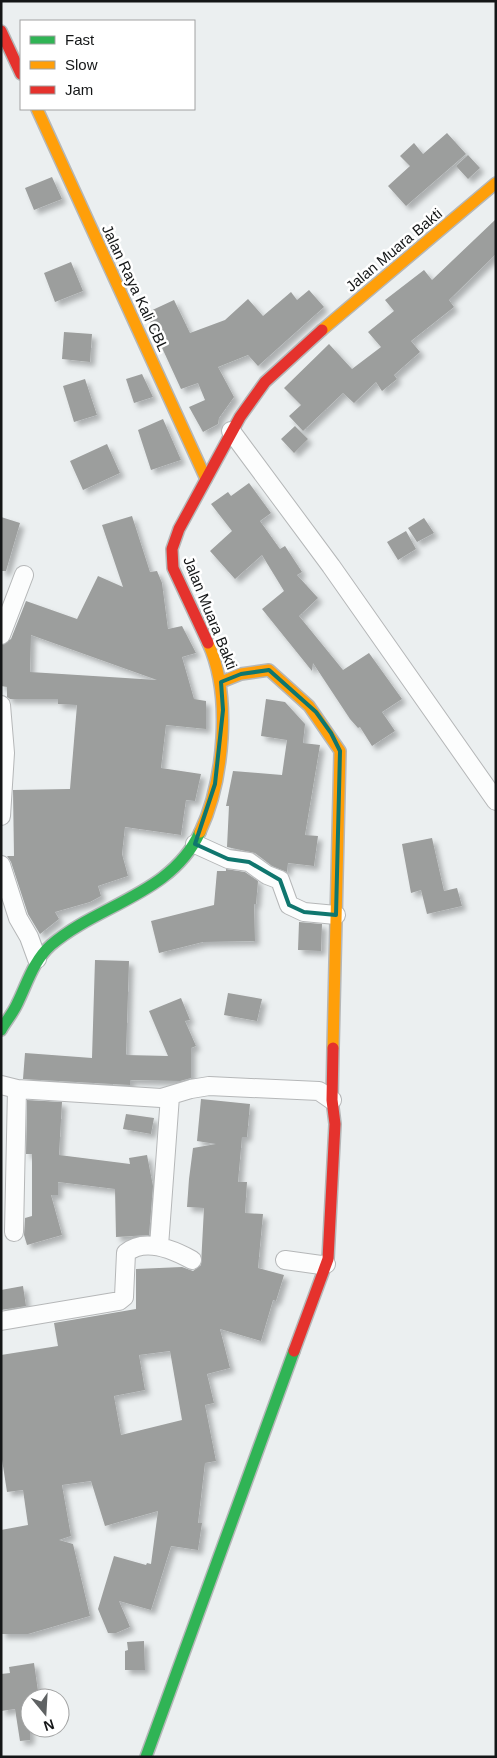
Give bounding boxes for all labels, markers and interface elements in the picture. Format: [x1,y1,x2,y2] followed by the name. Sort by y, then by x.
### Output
[20,20,195,110] legend
[65,31,95,48] text: Fast
[65,56,98,73] text: Slow
[65,81,93,98] text: Jam
[342,205,445,295] street label: Jalan Muara Bakti
[99,222,172,354] street label: Jalan Raya Kali CBL
[180,554,241,672] street label: Jalan Muara Bakti
[20,1688,70,1738] north arrow
[42,1716,56,1735] text: N

